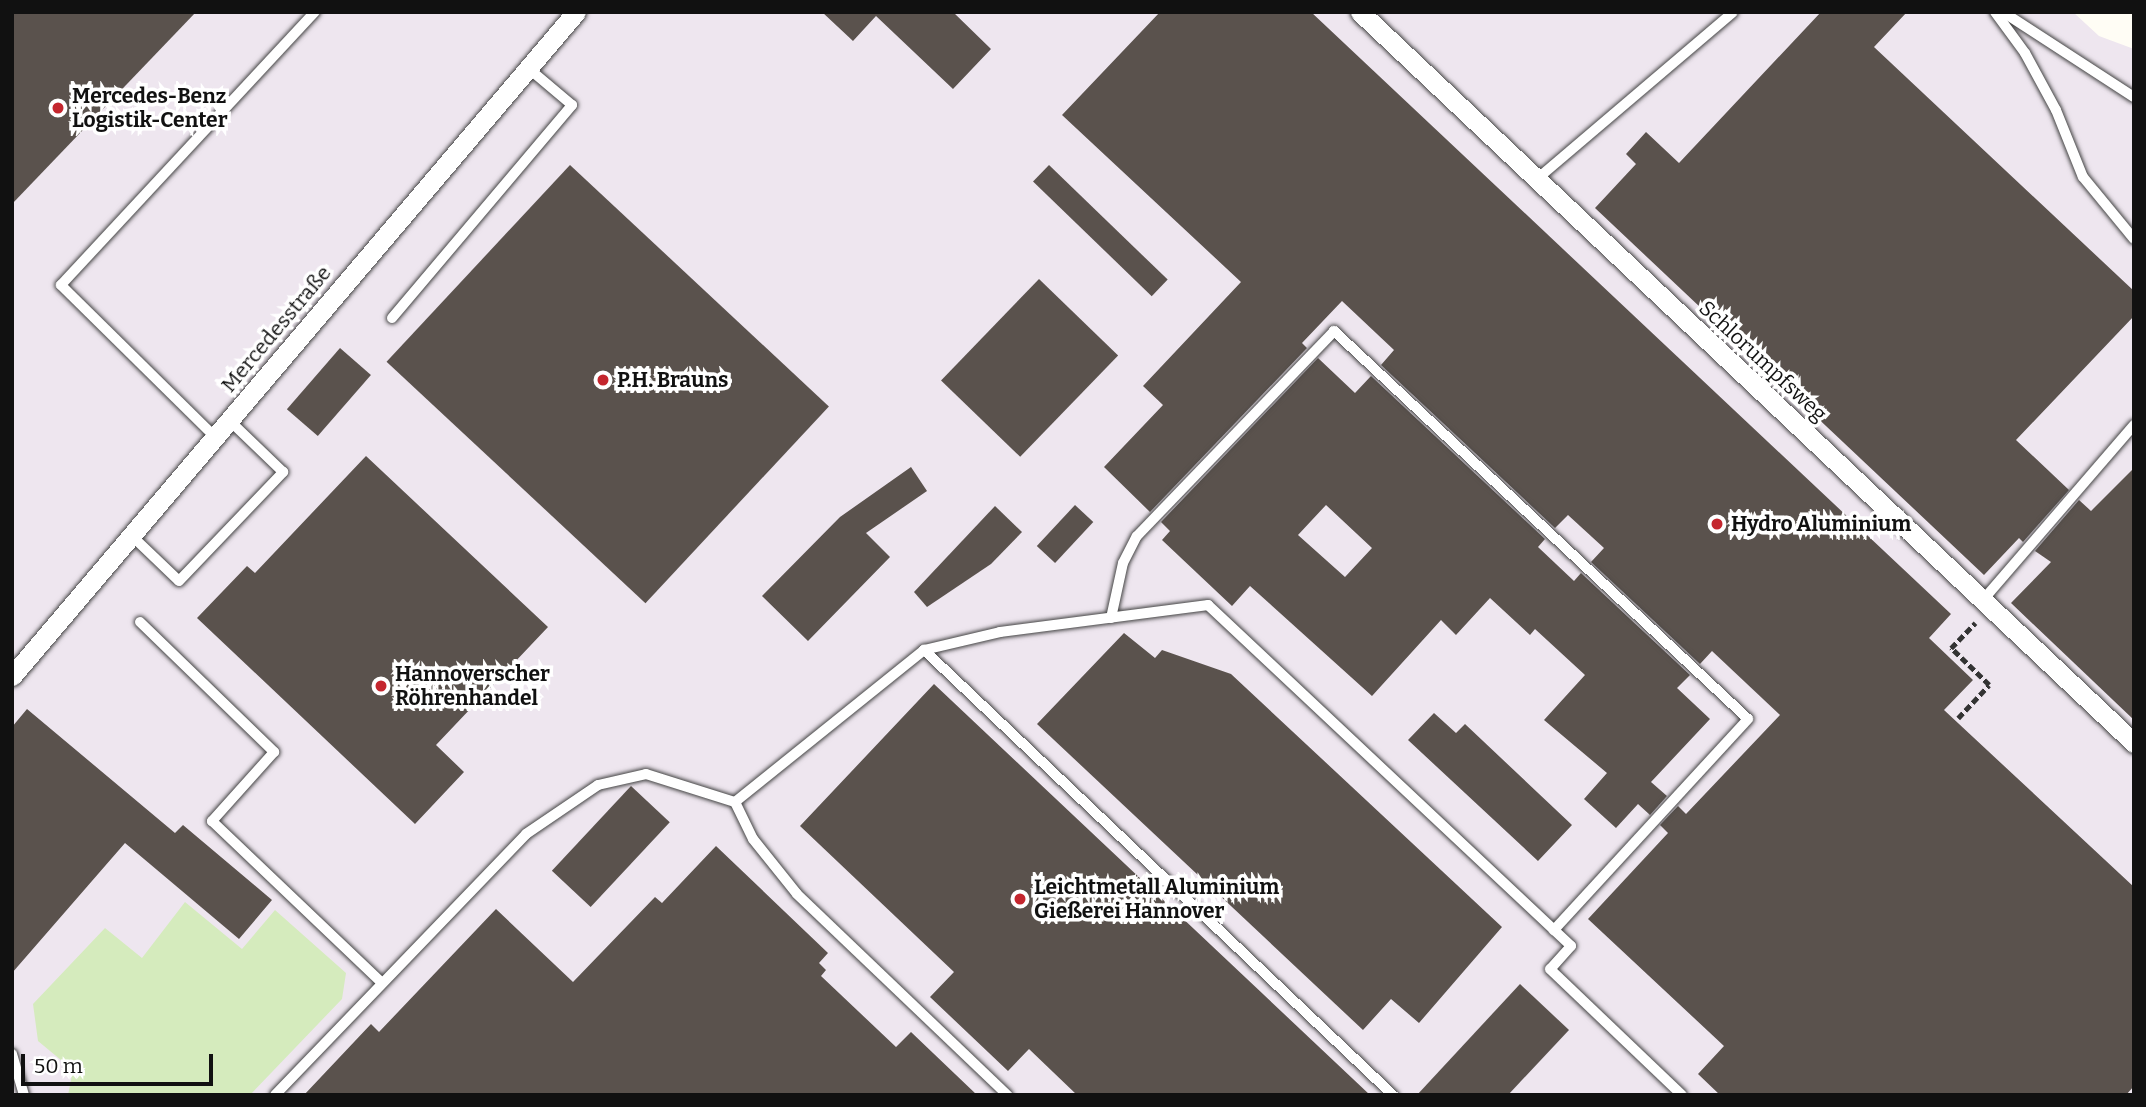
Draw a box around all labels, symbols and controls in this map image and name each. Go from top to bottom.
place label: Mercedes-Benz Logistik-Center [72,83,228,133]
marker: Mercedes-Benz Logistik-Center [50,100,66,116]
street label: Mercedesstraße [216,261,336,397]
street label: Schlorumpfsweg [1694,295,1832,427]
place label: P.H. Brauns [617,367,728,393]
marker: P.H. Brauns [595,372,611,388]
place label: Hydro Aluminium [1731,511,1911,537]
marker: Hydro Aluminium [1709,516,1725,532]
place label: Hannoverscher Röhrenhandel [395,661,550,711]
marker: Hannoverscher Röhrenhandel [373,678,389,694]
place label: Leichtmetall Aluminium Gießerei Hannover [1034,874,1279,924]
marker: Leichtmetall Aluminium Gießerei Hannover [1012,891,1028,907]
scale bar [24,1040,217,1084]
text: 50 m [34,1053,83,1079]

